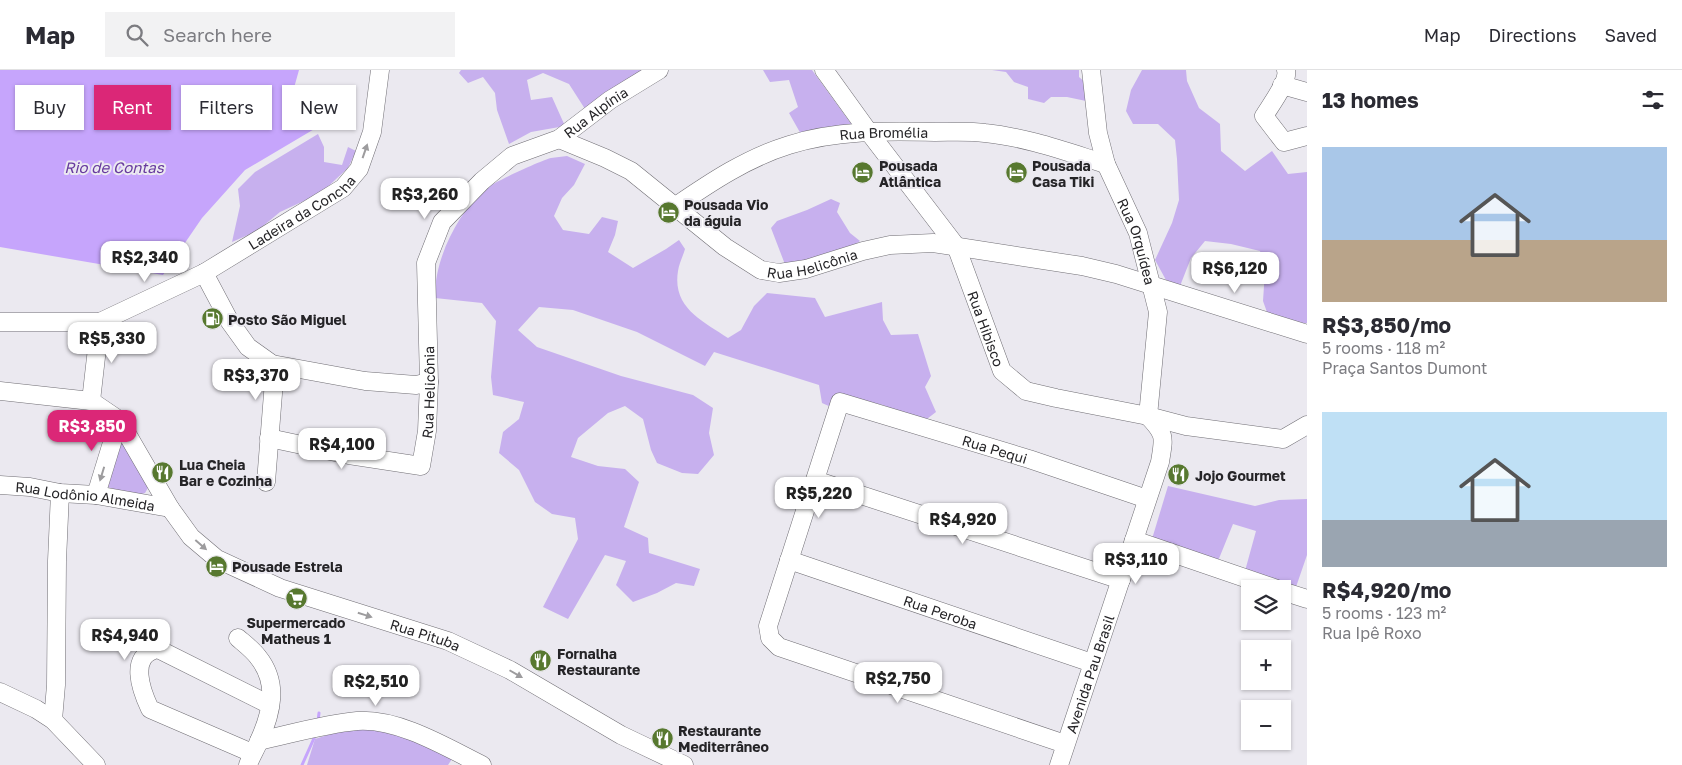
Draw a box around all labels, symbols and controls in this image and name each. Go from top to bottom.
search box [105,12,455,57]
text: Map [25,20,75,49]
icon: search [123,21,151,49]
text: Search here [163,23,272,46]
text: Map [1424,24,1460,46]
text: Directions [1488,24,1576,46]
text: Saved [1604,24,1657,46]
street label: Rua Alpínia [560,83,631,141]
chip: Buy [15,85,84,130]
chip: Rent [94,85,171,130]
chip: Filters [181,85,272,130]
chip: New [282,85,356,130]
icon: filters [1639,86,1667,114]
text: 13 homes [1322,87,1419,113]
street label: Rua Bromélia [839,123,928,143]
one-way arrow [362,144,369,159]
place label: Pousada Atlântica [879,157,941,190]
place label: Pousada Casa Tiki [1032,157,1095,190]
water label: Rio de Contas [64,158,165,176]
hotel icon: Pousada Atlântica [851,161,875,185]
hotel icon: Pousada Casa Tiki [1004,161,1028,185]
street label: Ladeira da Concha [245,172,359,253]
pin: R$3,260 [379,178,471,220]
icon: home [1450,180,1540,270]
text: R$3,260 [391,184,459,204]
street label: Rua Orquídea [1114,195,1159,286]
place label: Pousada Vio da águia [684,196,768,229]
hotel icon: Pousada Vio da águia [656,200,680,224]
pin: R$2,340 [99,240,191,283]
street label: Rua Helicônia [766,245,859,282]
text: R$2,340 [112,247,178,267]
pin: R$6,120 [1189,252,1281,294]
text: R$6,120 [1202,258,1268,278]
street label: Rua Hibisco [965,288,1008,369]
fuel station icon: Posto São Miguel [200,307,224,331]
place label: Posto São Miguel [228,311,347,328]
text: R$3,850/mo [1322,312,1451,338]
pin: R$5,330 [66,322,158,364]
text: R$5,330 [79,328,145,348]
text: 5 rooms · 118 m² [1322,338,1445,358]
street label: Rua Helicônia [417,346,438,440]
pin: R$3,370 [210,358,302,401]
text: Praça Santos Dumont [1322,358,1488,378]
text: R$3,370 [223,365,289,385]
pin: R$3,850 [46,410,138,452]
text: R$3,850 [58,416,126,436]
pin: R$4,100 [296,428,388,470]
street label: Rua Pequi [960,431,1030,467]
text: R$4,100 [309,434,375,454]
icon: home [1450,445,1540,535]
place label: Lua Cheia Bar e Cozinha [179,456,272,489]
restaurant icon: Lua Cheia Bar e Cozinha [151,460,175,484]
restaurant icon: Jojo Gourmet [1167,463,1191,487]
one-way arrow [98,466,106,481]
place label: Jojo Gourmet [1195,467,1286,484]
pin: R$5,220 [773,476,865,519]
street label: Rua Lodônio Almeida [15,478,156,514]
text: R$5,220 [786,483,852,503]
pin: R$4,920 [917,502,1009,545]
text: R$4,920 [929,509,997,529]
one-way arrow [194,540,207,551]
pin: R$3,110 [1090,542,1182,585]
text: R$3,110 [1104,549,1168,569]
hotel icon: Pousade Estrela [204,554,228,578]
place label: Pousade Estrela [232,558,343,575]
text: R$4,920/mo [1322,577,1451,603]
map controls [1241,580,1291,750]
button: layers [1241,580,1291,630]
supermarket icon: Supermercado Matheus 1 [284,587,308,611]
street label: Rua Peroba [901,591,979,632]
text: 5 rooms · 123 m² [1322,603,1446,623]
one-way arrow [358,612,373,620]
street label: Avenida Pau Brasil [1062,612,1117,735]
place label: Supermercado Matheus 1 [247,614,345,647]
street label: Rua Pituba [388,615,463,654]
pin: R$4,940 [79,618,171,661]
text: Rua Ipê Roxo [1322,623,1422,643]
text: R$4,940 [91,625,159,645]
button: + [1241,640,1291,690]
place label: Fornalha Restaurante [557,645,640,678]
restaurant icon: Fornalha Restaurante [529,649,553,673]
pin: R$2,750 [852,662,944,704]
pin: R$2,510 [330,664,422,707]
text: R$2,750 [865,668,931,688]
one-way arrow [510,669,523,678]
text: R$2,510 [343,671,409,691]
button: − [1241,700,1291,750]
place label: Restaurante Mediterrâneo [678,722,769,755]
restaurant icon: Restaurante Mediterrâneo [650,726,674,750]

